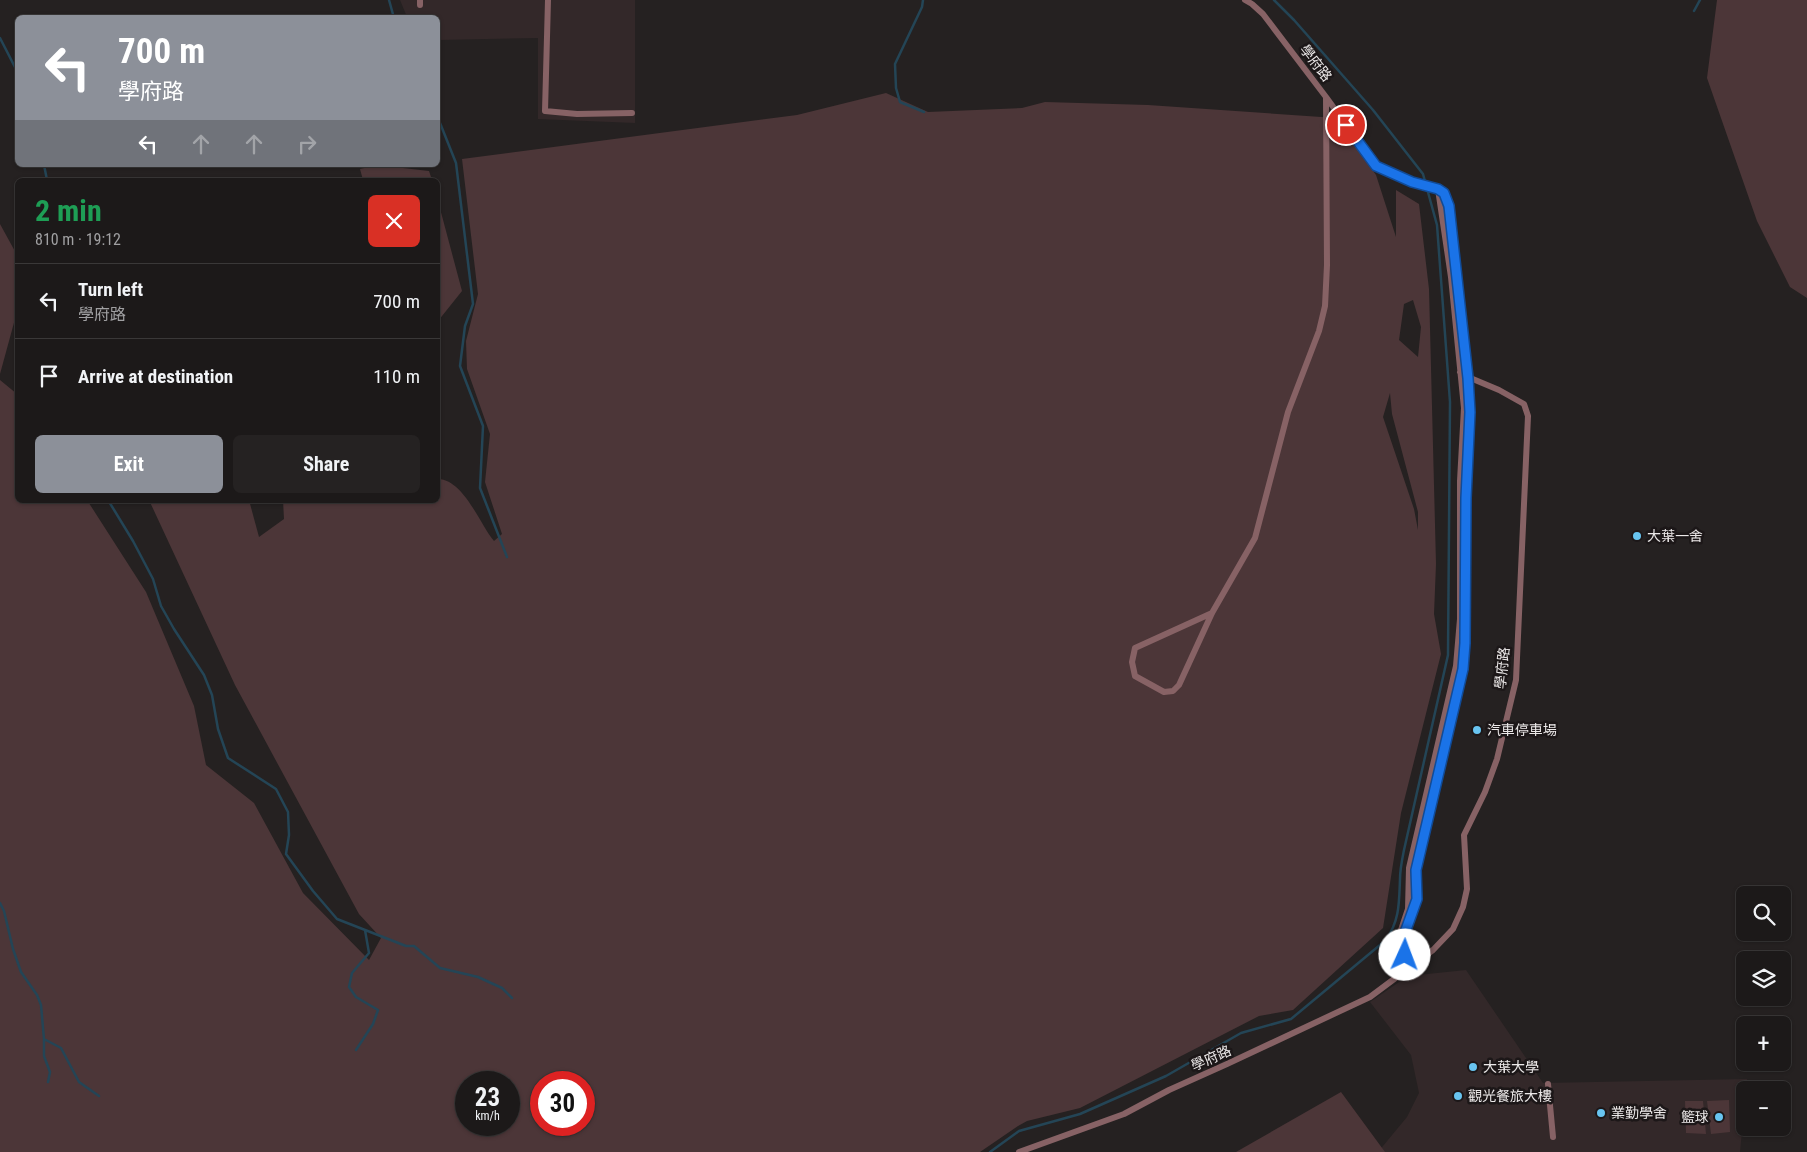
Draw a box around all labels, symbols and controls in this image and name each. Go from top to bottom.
text: 700 m [118,31,205,72]
icon: left [35,35,100,100]
street label: 學府路 [1297,42,1335,84]
text: 學府路 [118,79,184,104]
pin [1325,104,1367,146]
icon: arrive [1332,111,1360,139]
icon: left [134,130,162,158]
icon: ahead [187,130,215,158]
icon: ahead [240,130,268,158]
icon: right [293,130,321,158]
text: 2 min [35,193,102,228]
button: close [368,195,420,247]
text: 810 m · 19:12 [35,230,121,249]
text: Turn left [78,278,143,301]
icon: left [35,287,63,315]
text: 700 m [373,290,420,313]
text: 學府路 [78,305,126,324]
icon: arrive [35,362,63,390]
text: Arrive at destination [78,365,233,388]
text: 110 m [373,365,420,388]
button: Exit [35,435,223,493]
button: Share [233,435,420,493]
place label: 大葉一舍 [1647,528,1703,544]
marker: 大葉一舍 [1631,530,1643,542]
street label: 學府路 [1492,646,1512,690]
place label: 汽車停車場 [1487,722,1557,738]
marker: 汽車停車場 [1471,724,1483,736]
map controls [1736,886,1791,1136]
button: search [1736,886,1791,941]
position arrow [1378,928,1430,980]
button: layers [1736,951,1791,1006]
button: + [1736,1016,1791,1071]
street label: 學府路 [1189,1042,1233,1074]
place label: 大葉大學 [1483,1059,1539,1075]
marker: 大葉大學 [1467,1061,1479,1073]
speed limit sign: 30 [530,1071,595,1136]
button: − [1736,1081,1791,1136]
text: 23 [475,1083,500,1112]
place label: 觀光餐旅大樓 [1468,1088,1552,1104]
marker: 觀光餐旅大樓 [1452,1090,1464,1102]
place label: 業勤學舍 [1611,1105,1667,1121]
marker: 業勤學舍 [1595,1107,1607,1119]
text: km/h [475,1109,500,1123]
place label: 籃球 [1681,1109,1709,1125]
marker: 籃球 [1713,1111,1725,1123]

